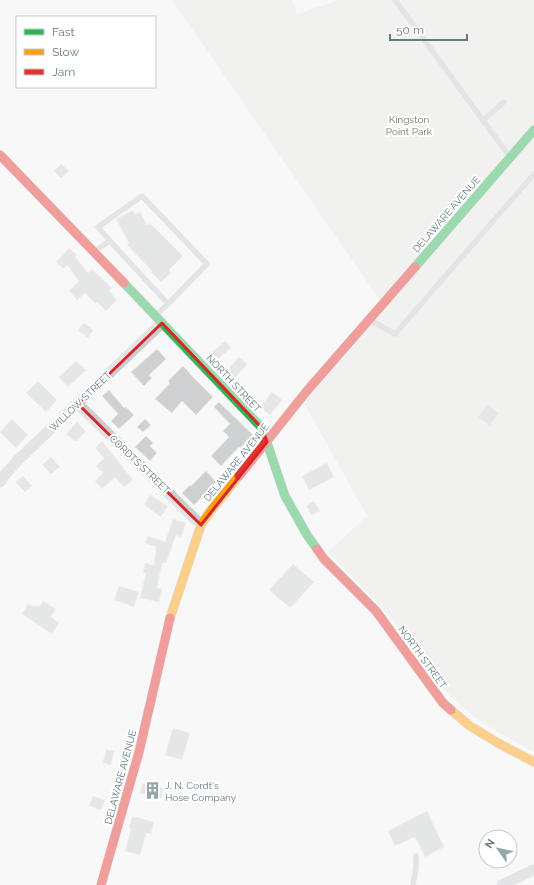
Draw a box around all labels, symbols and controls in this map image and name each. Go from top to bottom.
legend [16,16,156,88]
scale bar [390,16,467,42]
text: 50 m [396,23,424,37]
text: Fast [52,25,75,39]
text: Slow [52,45,79,59]
text: Jam [52,65,75,79]
park label: Kingston Point Park [386,114,433,137]
street label: DELAWARE AVENUE [410,174,482,255]
street label: NORTH STREET [204,352,263,414]
street label: WILLOW STREET [47,369,113,434]
street label: DELAWARE AVENUE [202,421,271,504]
street label: CORDTS STREET [107,433,172,496]
street label: NORTH STREET [396,624,449,691]
street label: DELAWARE AVENUE [103,729,138,825]
place label: J. N. Cordt's Hose Company [165,780,237,803]
building icon: J. N. Cordt's Hose Company [142,781,162,801]
north arrow [478,829,518,869]
text: N [482,837,498,851]

